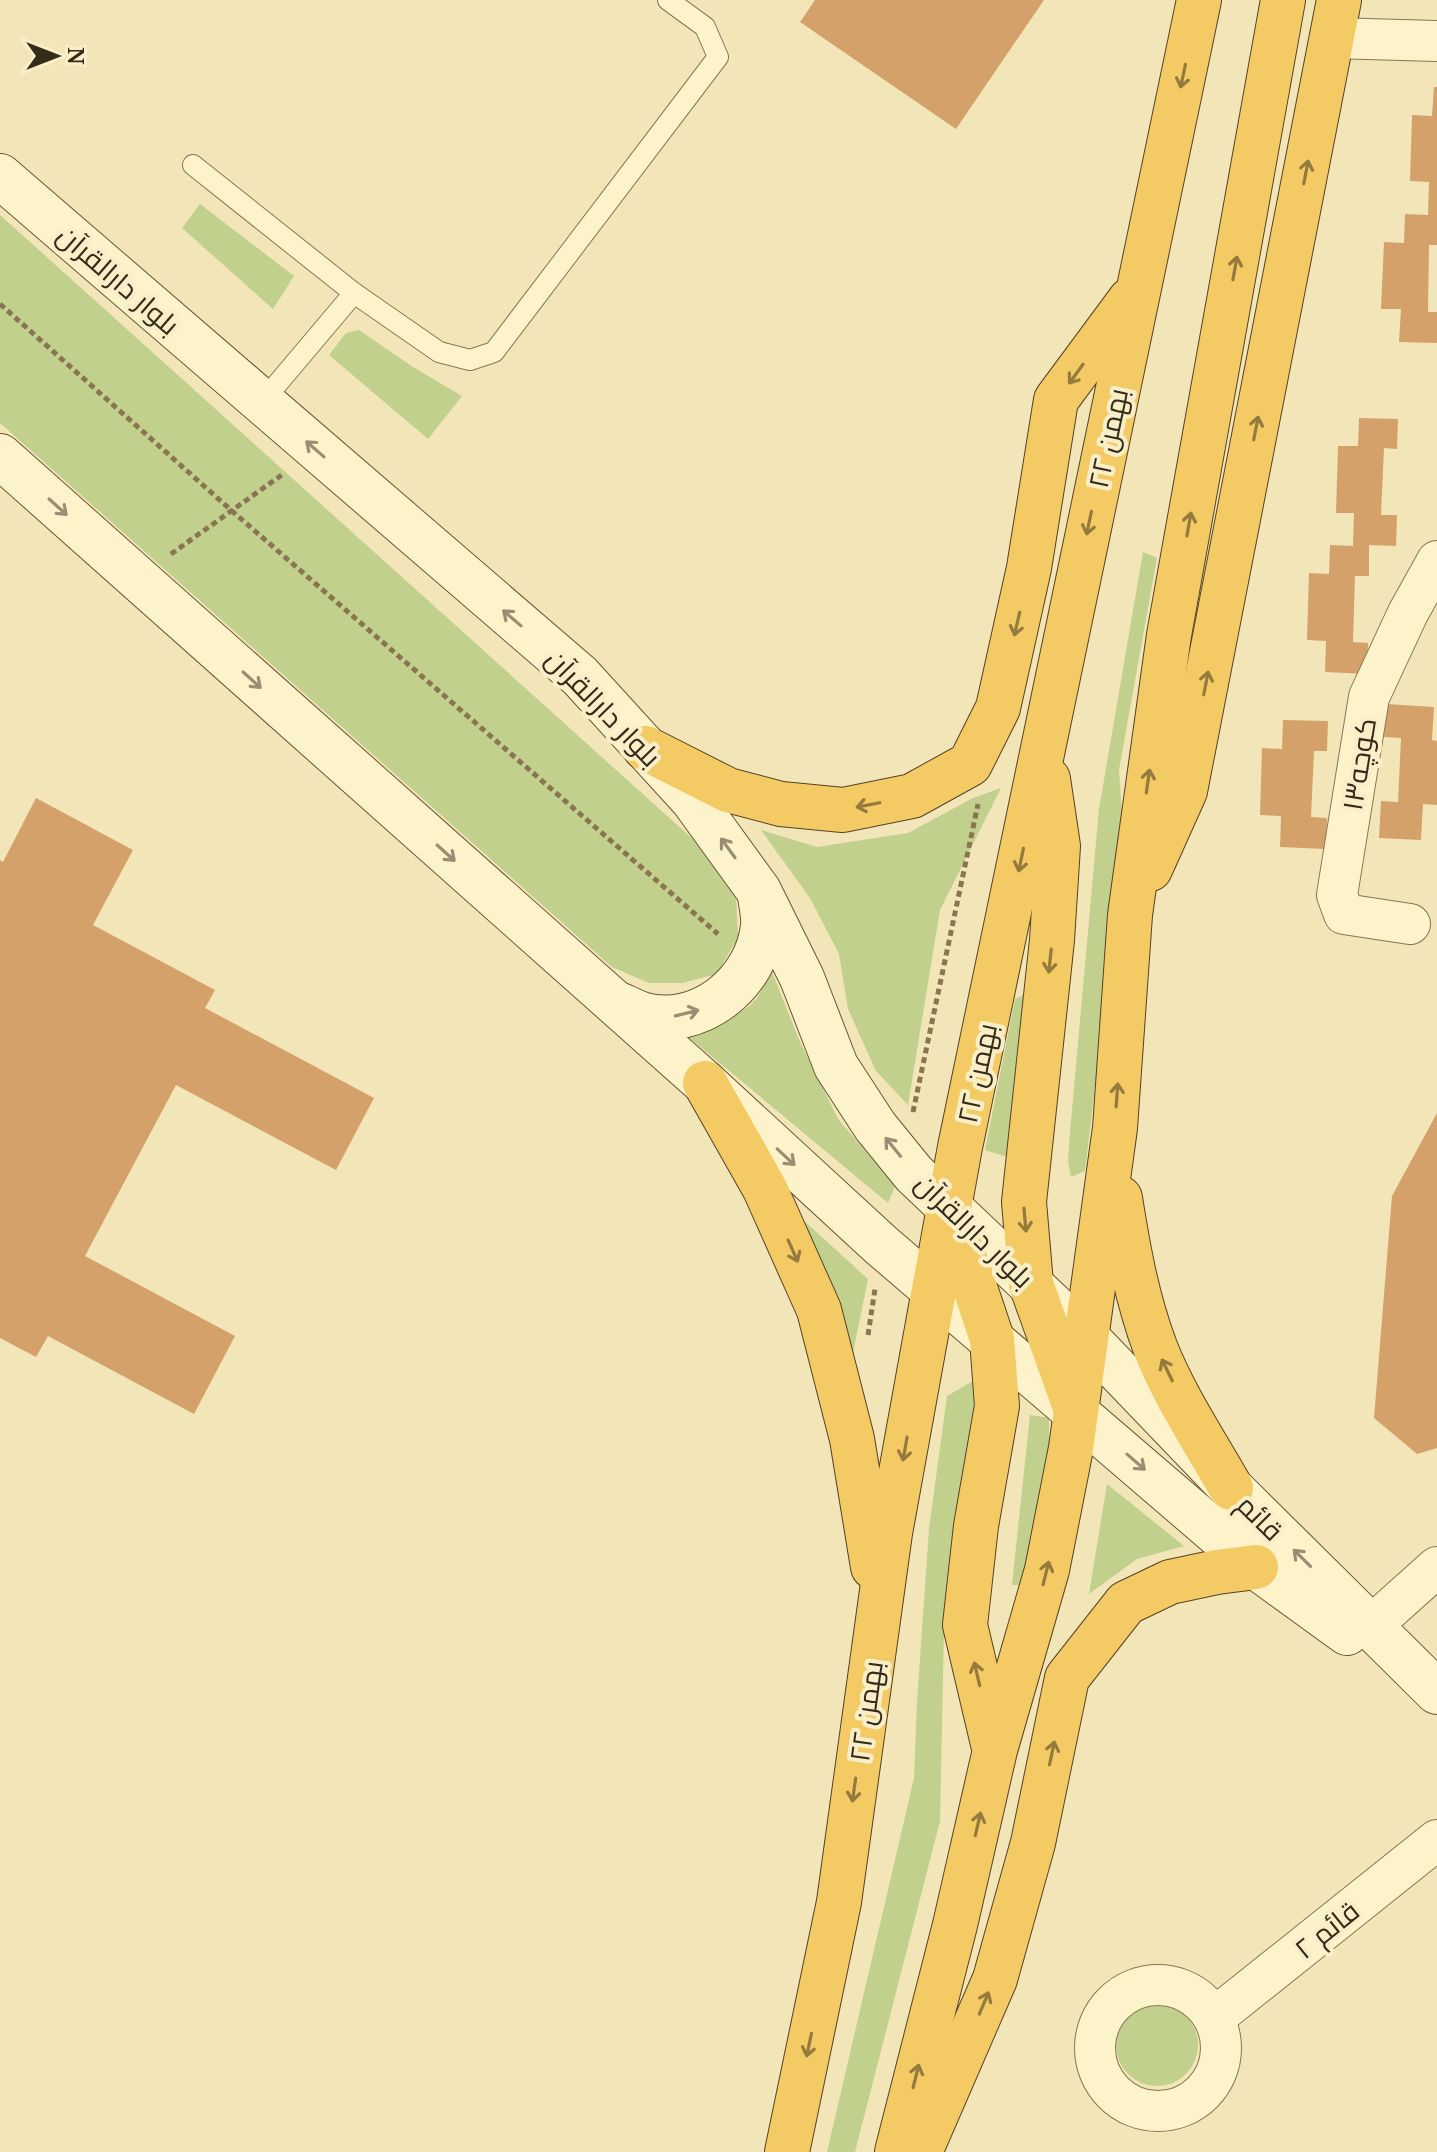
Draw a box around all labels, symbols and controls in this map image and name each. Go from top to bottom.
north arrow [16,16,96,96]
text: N [62,47,92,65]
one-way arrow [1175,63,1190,89]
one-way arrow [1299,160,1314,186]
street label: بلوار دارالقرآن [50,215,188,343]
one-way arrow [1229,256,1244,281]
one-way arrow [1067,362,1084,384]
street label: ۲۲ بهمن [1078,385,1136,491]
one-way arrow [1249,415,1264,441]
one-way arrow [306,440,326,458]
one-way arrow [48,498,68,516]
one-way arrow [1081,509,1096,535]
one-way arrow [1183,512,1198,537]
one-way arrow [503,609,523,627]
one-way arrow [1009,611,1024,636]
street label: بلوار دارالقرآن [538,640,670,774]
one-way arrow [1200,670,1215,696]
one-way arrow [242,671,262,689]
street label: کوچه۱۳ [1332,715,1385,813]
one-way arrow [1141,769,1156,794]
one-way arrow [856,798,881,813]
one-way arrow [720,837,736,859]
one-way arrow [436,844,456,862]
one-way arrow [1013,846,1028,872]
one-way arrow [1043,948,1058,974]
one-way arrow [673,1004,699,1019]
street label: ۲۲ بهمن [947,1020,1005,1126]
one-way arrow [1110,1082,1125,1109]
one-way arrow [884,1137,902,1158]
one-way arrow [776,1148,796,1166]
street label: بلوار دارالقرآن [908,1164,1042,1296]
one-way arrow [1018,1206,1033,1233]
one-way arrow [786,1239,801,1263]
one-way arrow [1158,1359,1174,1383]
one-way arrow [896,1436,911,1462]
one-way arrow [1125,1453,1145,1471]
street label: قائم [1228,1485,1293,1550]
one-way arrow [1293,1549,1312,1568]
one-way arrow [1040,1561,1055,1586]
street label: ۲۲ بهمن [839,1658,891,1764]
one-way arrow [969,1662,984,1687]
one-way arrow [1045,1740,1060,1766]
one-way arrow [846,1776,861,1802]
one-way arrow [971,1811,986,1837]
street label: قائم ۲ [1286,1891,1368,1968]
one-way arrow [978,1992,993,2016]
one-way arrow [801,2032,816,2058]
one-way arrow [910,2064,925,2090]

